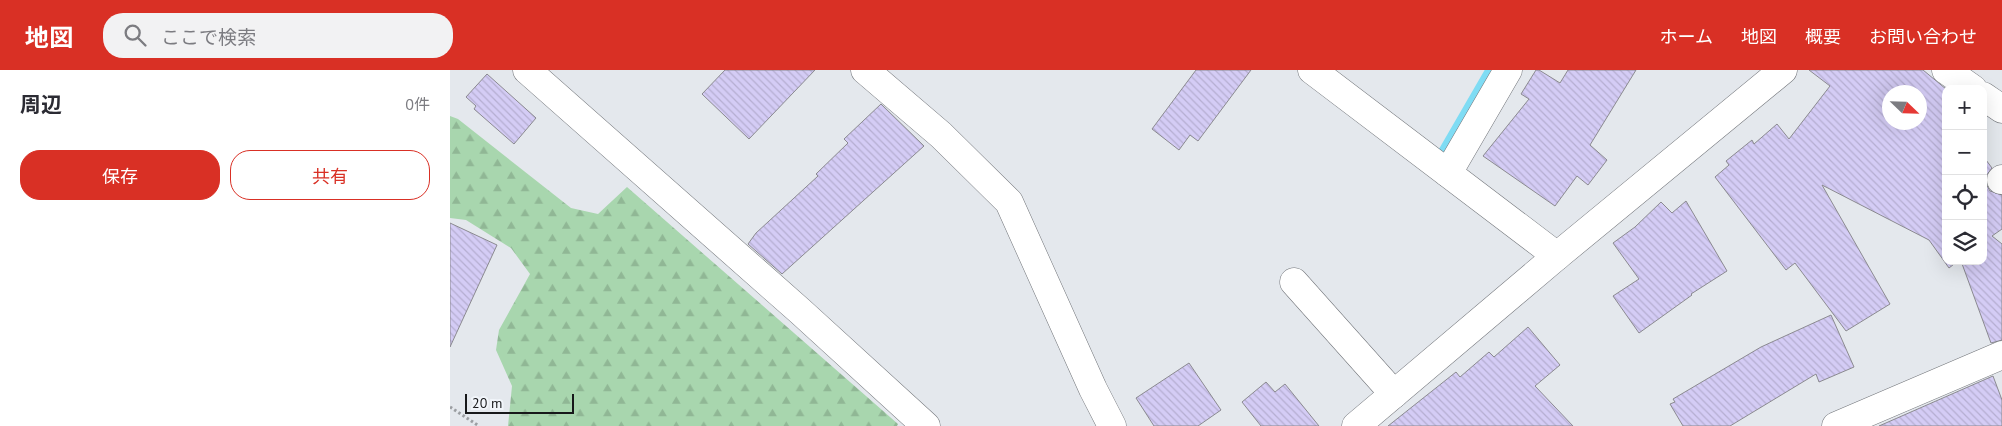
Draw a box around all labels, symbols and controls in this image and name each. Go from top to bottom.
search box [103,13,453,58]
icon: search [121,21,149,49]
text: 地図 [25,22,73,53]
text: ここで検索 [161,25,256,49]
text: ホーム [1660,25,1713,48]
text: 地図 [1741,25,1777,48]
text: 概要 [1805,25,1841,48]
text: お問い合わせ [1869,25,1977,48]
north arrow [1882,85,1927,130]
map controls [1942,85,1987,265]
button: + [1942,85,1987,130]
text: 周辺 [20,91,62,118]
text: 0件 [405,94,430,114]
button: − [1942,130,1987,175]
button: 保存 [20,150,220,200]
button: 共有 [230,150,430,200]
button: locate [1942,175,1987,220]
button: layers [1942,220,1987,265]
scale bar [465,391,574,414]
text: 20 m [472,394,502,412]

